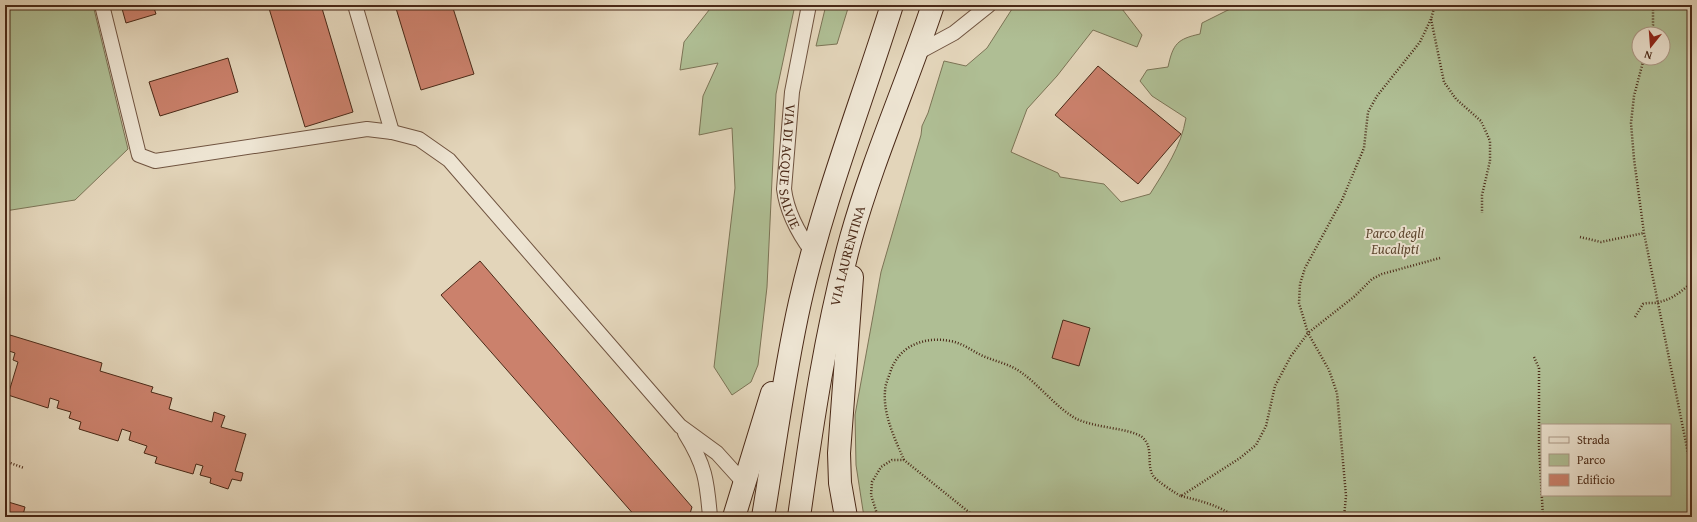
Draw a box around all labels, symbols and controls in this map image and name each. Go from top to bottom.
north arrow [1631,26,1671,66]
text: N [1642,47,1654,64]
street label: VIA DI ACQUE SALVIE [774,103,806,232]
street label: VIA LAURENTINA [825,202,870,308]
park label: Parco degli Eucalipti [1365,223,1425,259]
legend [1541,424,1671,496]
text: Strada [1577,431,1610,448]
text: Parco [1577,451,1605,468]
text: Edificio [1577,471,1615,488]

